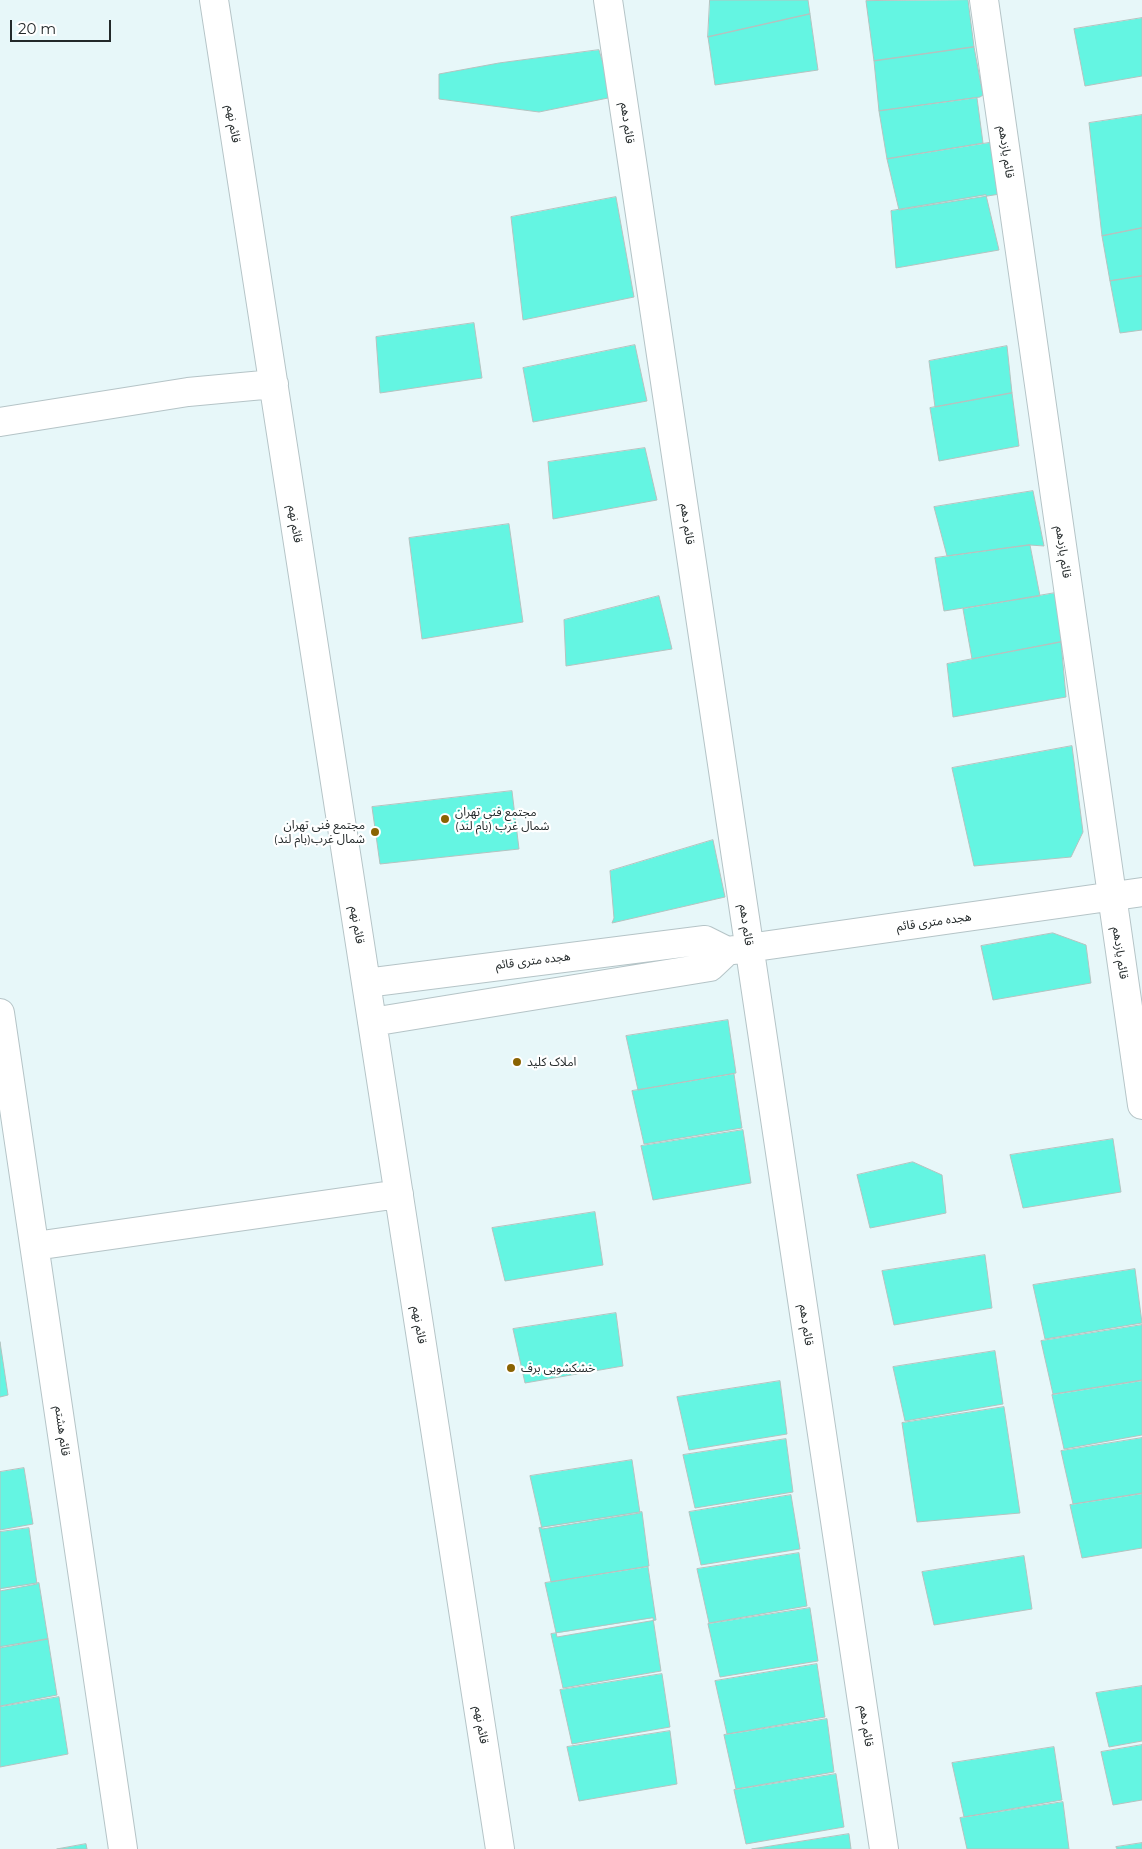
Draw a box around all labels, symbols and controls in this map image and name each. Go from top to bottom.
scale bar [12,10,114,42]
text: 20 m [18,19,56,38]
street label: قائم دهم [617,102,637,144]
street label: قائم نهم [223,104,243,144]
street label: قائم یازدهم [995,125,1017,179]
street label: قائم دهم [677,503,697,545]
street label: قائم نهم [285,504,305,544]
street label: قائم یازدهم [1052,525,1074,579]
place label: مجتمع فنی تهران شمال غرب (بام لند) [455,805,549,833]
marker: مجتمع فنی تهران شمال غرب (بام لند) [439,813,451,825]
place label: مجتمع فنی تهران شمال غرب(بام لند) [274,818,365,846]
marker: مجتمع فنی تهران شمال غرب(بام لند) [369,826,381,838]
street label: قائم دهم [736,904,756,946]
street label: قائم نهم [347,905,367,945]
street label: هجده متری قائم [896,910,972,934]
street label: قائم یازدهم [1109,926,1131,980]
street label: هجده متری قائم [495,949,571,973]
place label: املاک کلید [527,1055,576,1069]
marker: املاک کلید [511,1056,523,1068]
street label: قائم دهم [796,1304,816,1346]
street label: قائم نهم [409,1305,429,1345]
place label: خشکشویی برف [521,1361,595,1375]
marker: خشکشویی برف [505,1362,517,1374]
street label: قائم هشتم [51,1405,73,1457]
street label: قائم نهم [471,1705,491,1745]
street label: قائم دهم [856,1705,876,1747]

